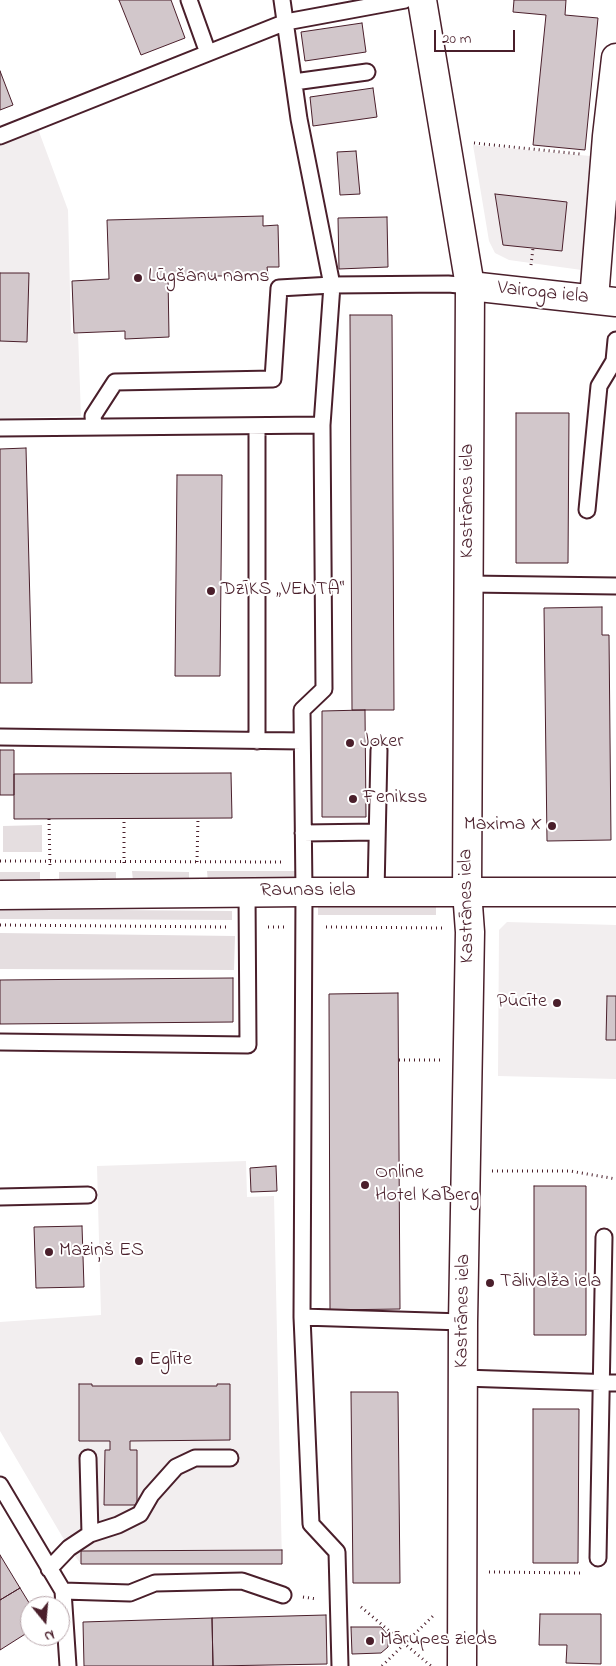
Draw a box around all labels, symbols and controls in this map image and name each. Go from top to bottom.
scale bar [436,20,517,52]
text: 20 m [442,28,471,50]
place label: Lūgšanu nams [148,266,269,290]
marker: Lūgšanu nams [132,272,144,284]
street label: Vairoga iela [496,277,590,311]
street label: Kastrānes iela [457,444,481,558]
place label: DzĪKS „VENTA“ [221,579,344,603]
marker: DzĪKS „VENTA“ [205,585,217,597]
place label: Joker [360,731,403,755]
marker: Joker [344,737,356,749]
place label: Fenikss [363,787,427,811]
marker: Fenikss [347,793,359,805]
place label: Maxima X [464,814,542,838]
marker: Maxima X [546,820,558,832]
street label: Kastrānes iela [455,849,481,963]
street label: Raunas iela [260,880,356,904]
place label: Pūcīte [497,991,547,1015]
marker: Pūcīte [551,997,563,1009]
place label: Online Hotel KaBerg [375,1162,479,1209]
marker: Online Hotel KaBerg [359,1179,371,1191]
place label: Maziņš ES [59,1240,144,1264]
marker: Maziņš ES [43,1246,55,1258]
street label: Kastrānes iela [451,1254,477,1368]
place label: Tālivalža iela [500,1271,601,1295]
marker: Tālivalža iela [484,1277,496,1289]
place label: Eglīte [149,1349,192,1373]
marker: Eglīte [133,1355,145,1367]
north arrow [20,1596,70,1646]
text: N [42,1623,57,1646]
place label: Mārupes zieds [380,1629,497,1653]
marker: Mārupes zieds [364,1635,376,1647]

